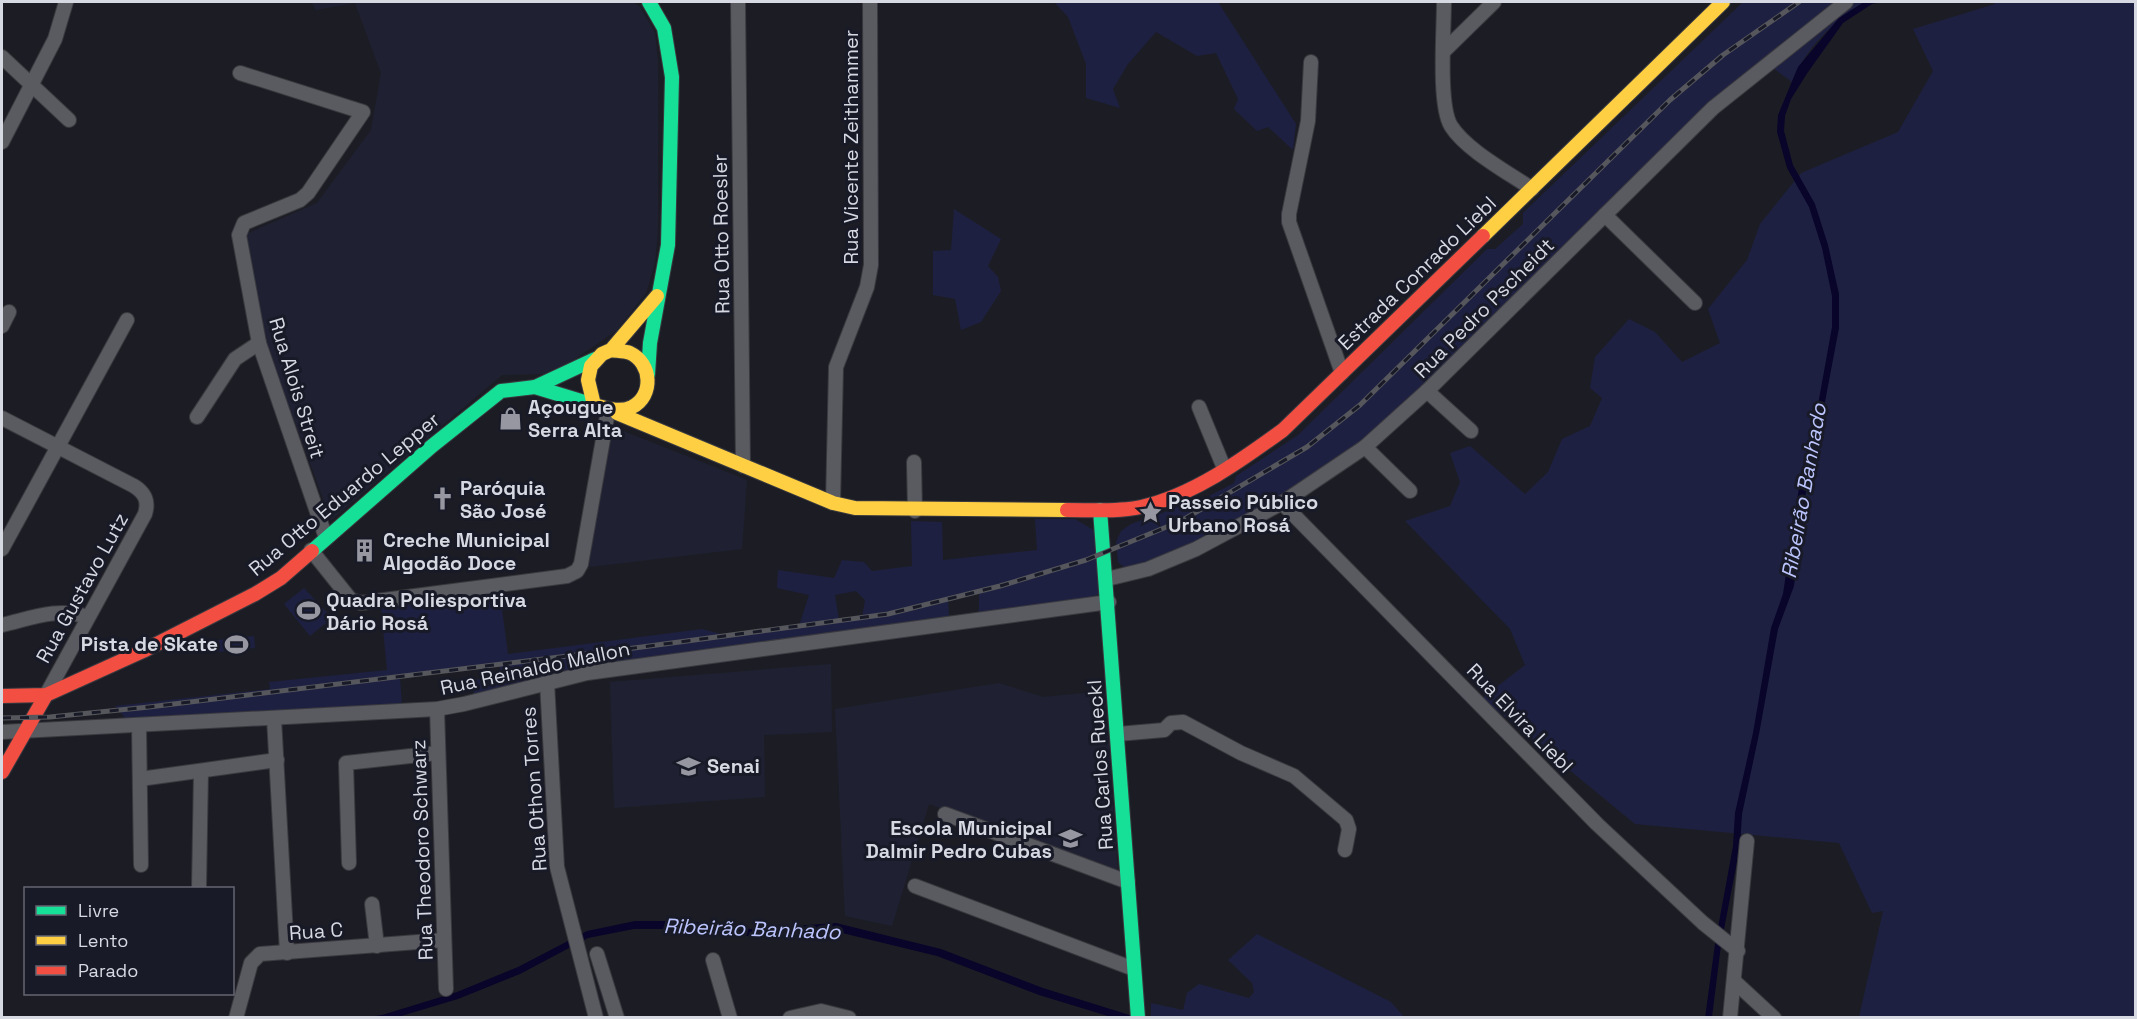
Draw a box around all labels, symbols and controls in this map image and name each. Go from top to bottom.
street label: Rua Vicente Zeithammer [838,30,864,264]
street label: Rua Otto Roesler [707,154,735,314]
street label: Estrada Conrado Liebl [1332,191,1502,355]
street label: Rua Pedro Pscheidt [1408,232,1560,384]
street label: Rua Alois Streit [263,314,331,462]
place label: Açougue Serra Alta [528,394,623,443]
water label: Ribeirão Banhado [1775,400,1832,581]
street label: Rua Otto Eduardo Lepper [243,406,445,582]
shop icon: Açougue Serra Alta [497,406,523,432]
place label: Paróquia São José [460,475,547,524]
church icon: Paróquia São José [429,486,455,512]
place label: Passeio Público Urbano Rosá [1168,489,1318,538]
place icon: Passeio Público Urbano Rosá [1137,500,1163,526]
street label: Rua Gustavo Lutz [30,508,134,668]
place label: Creche Municipal Algodão Doce [383,527,550,576]
building icon: Creche Municipal Algodão Doce [352,538,378,564]
place label: Quadra Poliesportiva Dário Rosá [326,587,527,636]
sports icon: Quadra Poliesportiva Dário Rosá [295,598,321,624]
place label: Pista de Skate [81,631,218,657]
sports icon: Pista de Skate [223,631,249,657]
street label: Rua Reinaldo Mallon [438,635,632,701]
street label: Rua Elvira Liebl [1461,658,1579,778]
street label: Rua Carlos Rueckl [1081,679,1119,851]
street label: Rua Othon Torres [515,706,553,872]
street label: Rua Theodoro Schwarz [405,739,439,961]
school or university icon: Senai [676,753,702,779]
place label: Senai [707,753,760,779]
place label: Escola Municipal Dalmir Pedro Cubas [865,815,1052,864]
school or university icon: Escola Municipal Dalmir Pedro Cubas [1057,826,1083,852]
legend [24,887,234,995]
text: Livre [78,899,119,922]
water label: Ribeirão Banhado [663,912,842,945]
street label: Rua C [288,916,344,946]
text: Lento [78,929,128,952]
text: Parado [78,959,138,982]

